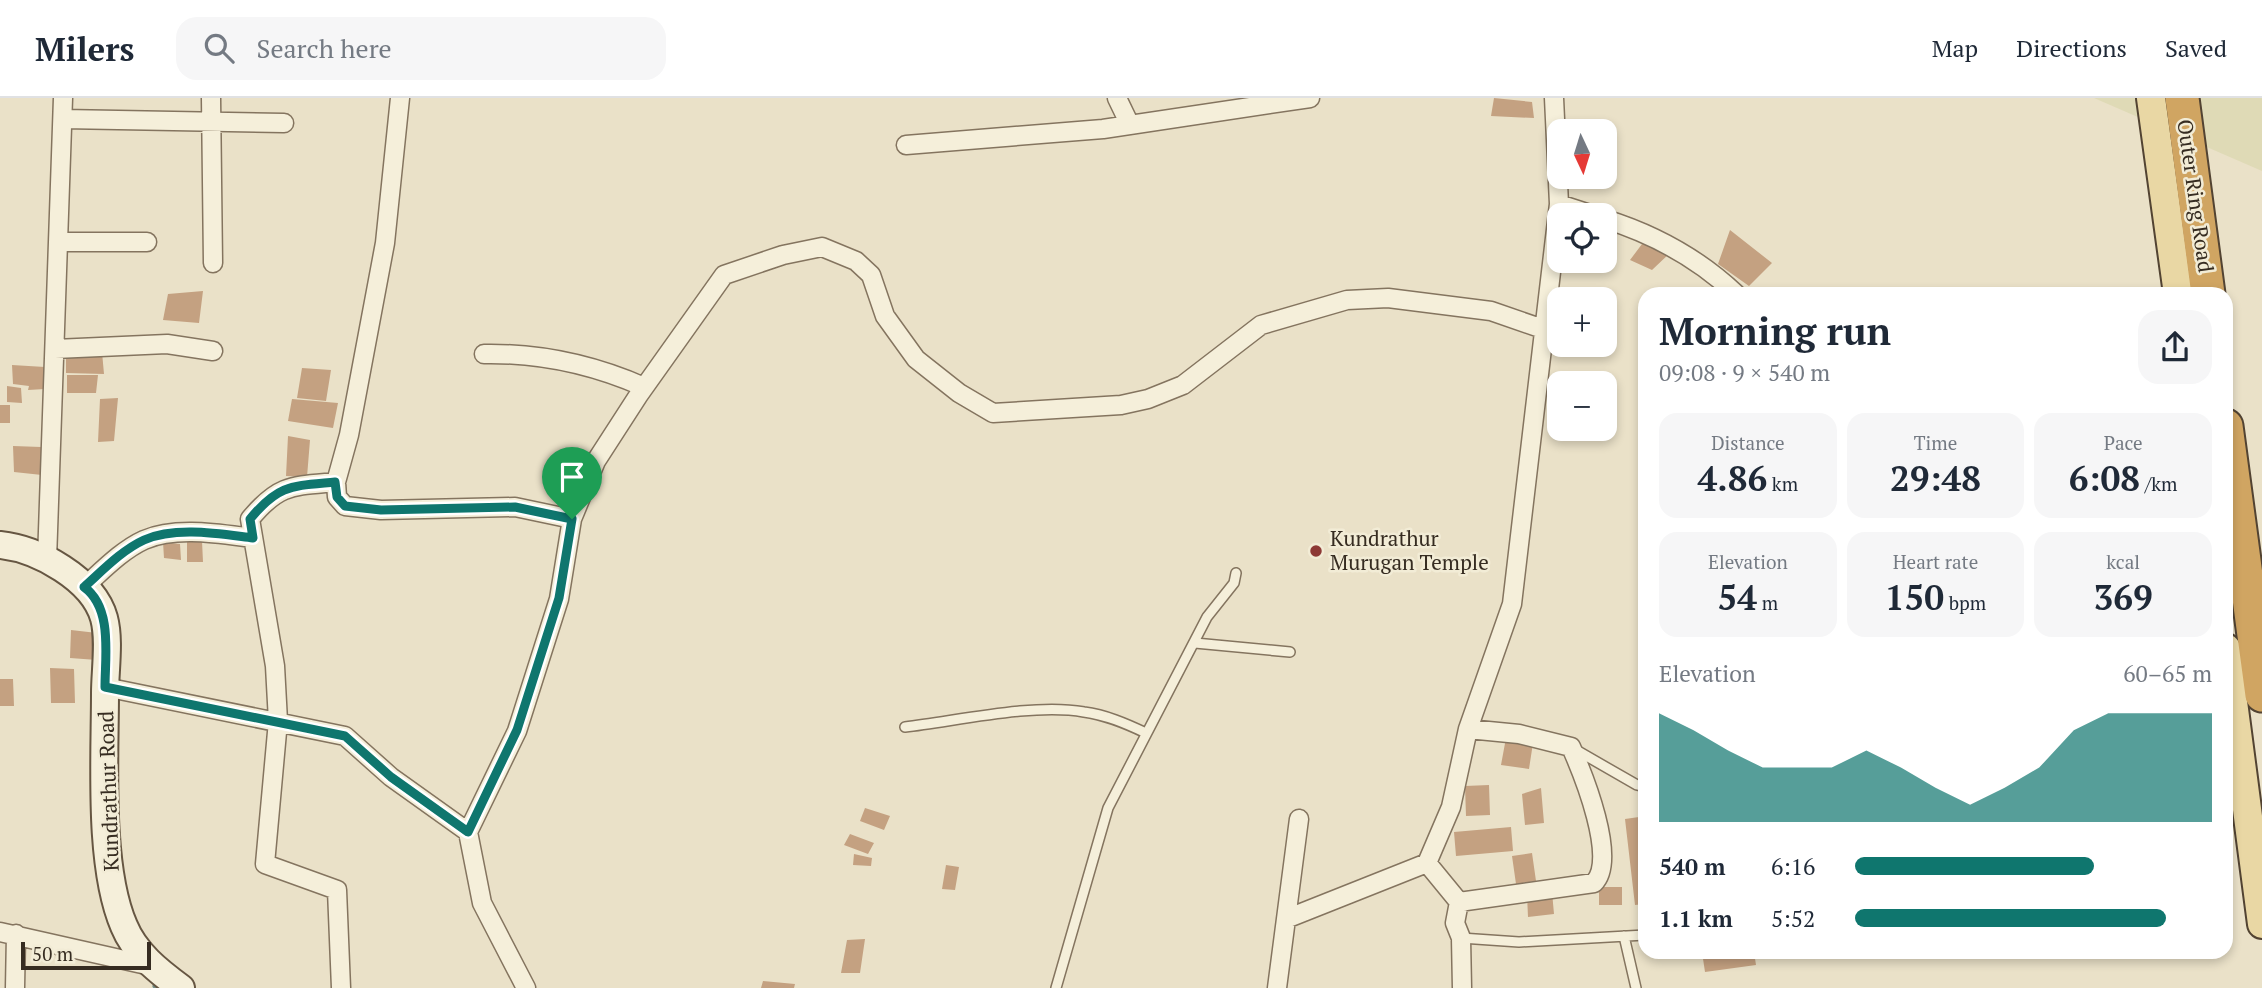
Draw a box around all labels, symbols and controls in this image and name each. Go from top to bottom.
search box [176,17,666,80]
text: Milers [35,27,134,70]
icon: search [200,29,238,67]
text: Search here [256,31,392,65]
text: Map [1932,32,1978,64]
text: Directions [2016,32,2127,64]
text: Saved [2165,32,2227,64]
street label: Outer Ring Road [2171,118,2221,275]
north arrow [1547,119,1617,189]
map controls [1547,119,1617,441]
button: locate [1547,203,1617,273]
button: + [1547,287,1617,357]
text: Morning run [1659,306,1891,356]
button: share [2138,310,2212,384]
text: 09:08 · 9 × 540 m [1659,357,1830,388]
button: − [1547,371,1617,441]
text: Distance [1711,430,1785,455]
text: Time [1914,430,1957,455]
text: Pace [2104,430,2143,455]
pin [542,447,602,519]
text: 4.86 [1698,455,1767,501]
text: 29:48 [1890,455,1981,501]
text: 6:08 [2069,455,2140,501]
icon: arrive [553,458,591,496]
text: km [1767,471,1798,496]
text: /km [2140,471,2178,496]
place label: Kundrathur Murugan Temple [1330,524,1489,576]
marker: Kundrathur Murugan Temple [1308,543,1324,559]
text: Elevation [1708,549,1788,574]
text: Heart rate [1893,549,1978,574]
text: kcal [2106,549,2140,574]
text: 54 [1718,574,1757,620]
text: 150 [1885,574,1944,620]
text: 369 [2094,574,2153,620]
text: m [1757,590,1778,615]
text: bpm [1944,590,1986,615]
text: Elevation [1659,658,1756,689]
text: 60–65 m [2123,658,2212,689]
street label: Kundrathur Road [91,710,125,872]
text: 540 m [1659,851,1725,882]
text: 6:16 [1771,851,1815,882]
text: 1.1 km [1659,903,1733,934]
text: 5:52 [1771,903,1815,934]
scale bar [21,939,150,971]
text: 50 m [32,941,73,966]

